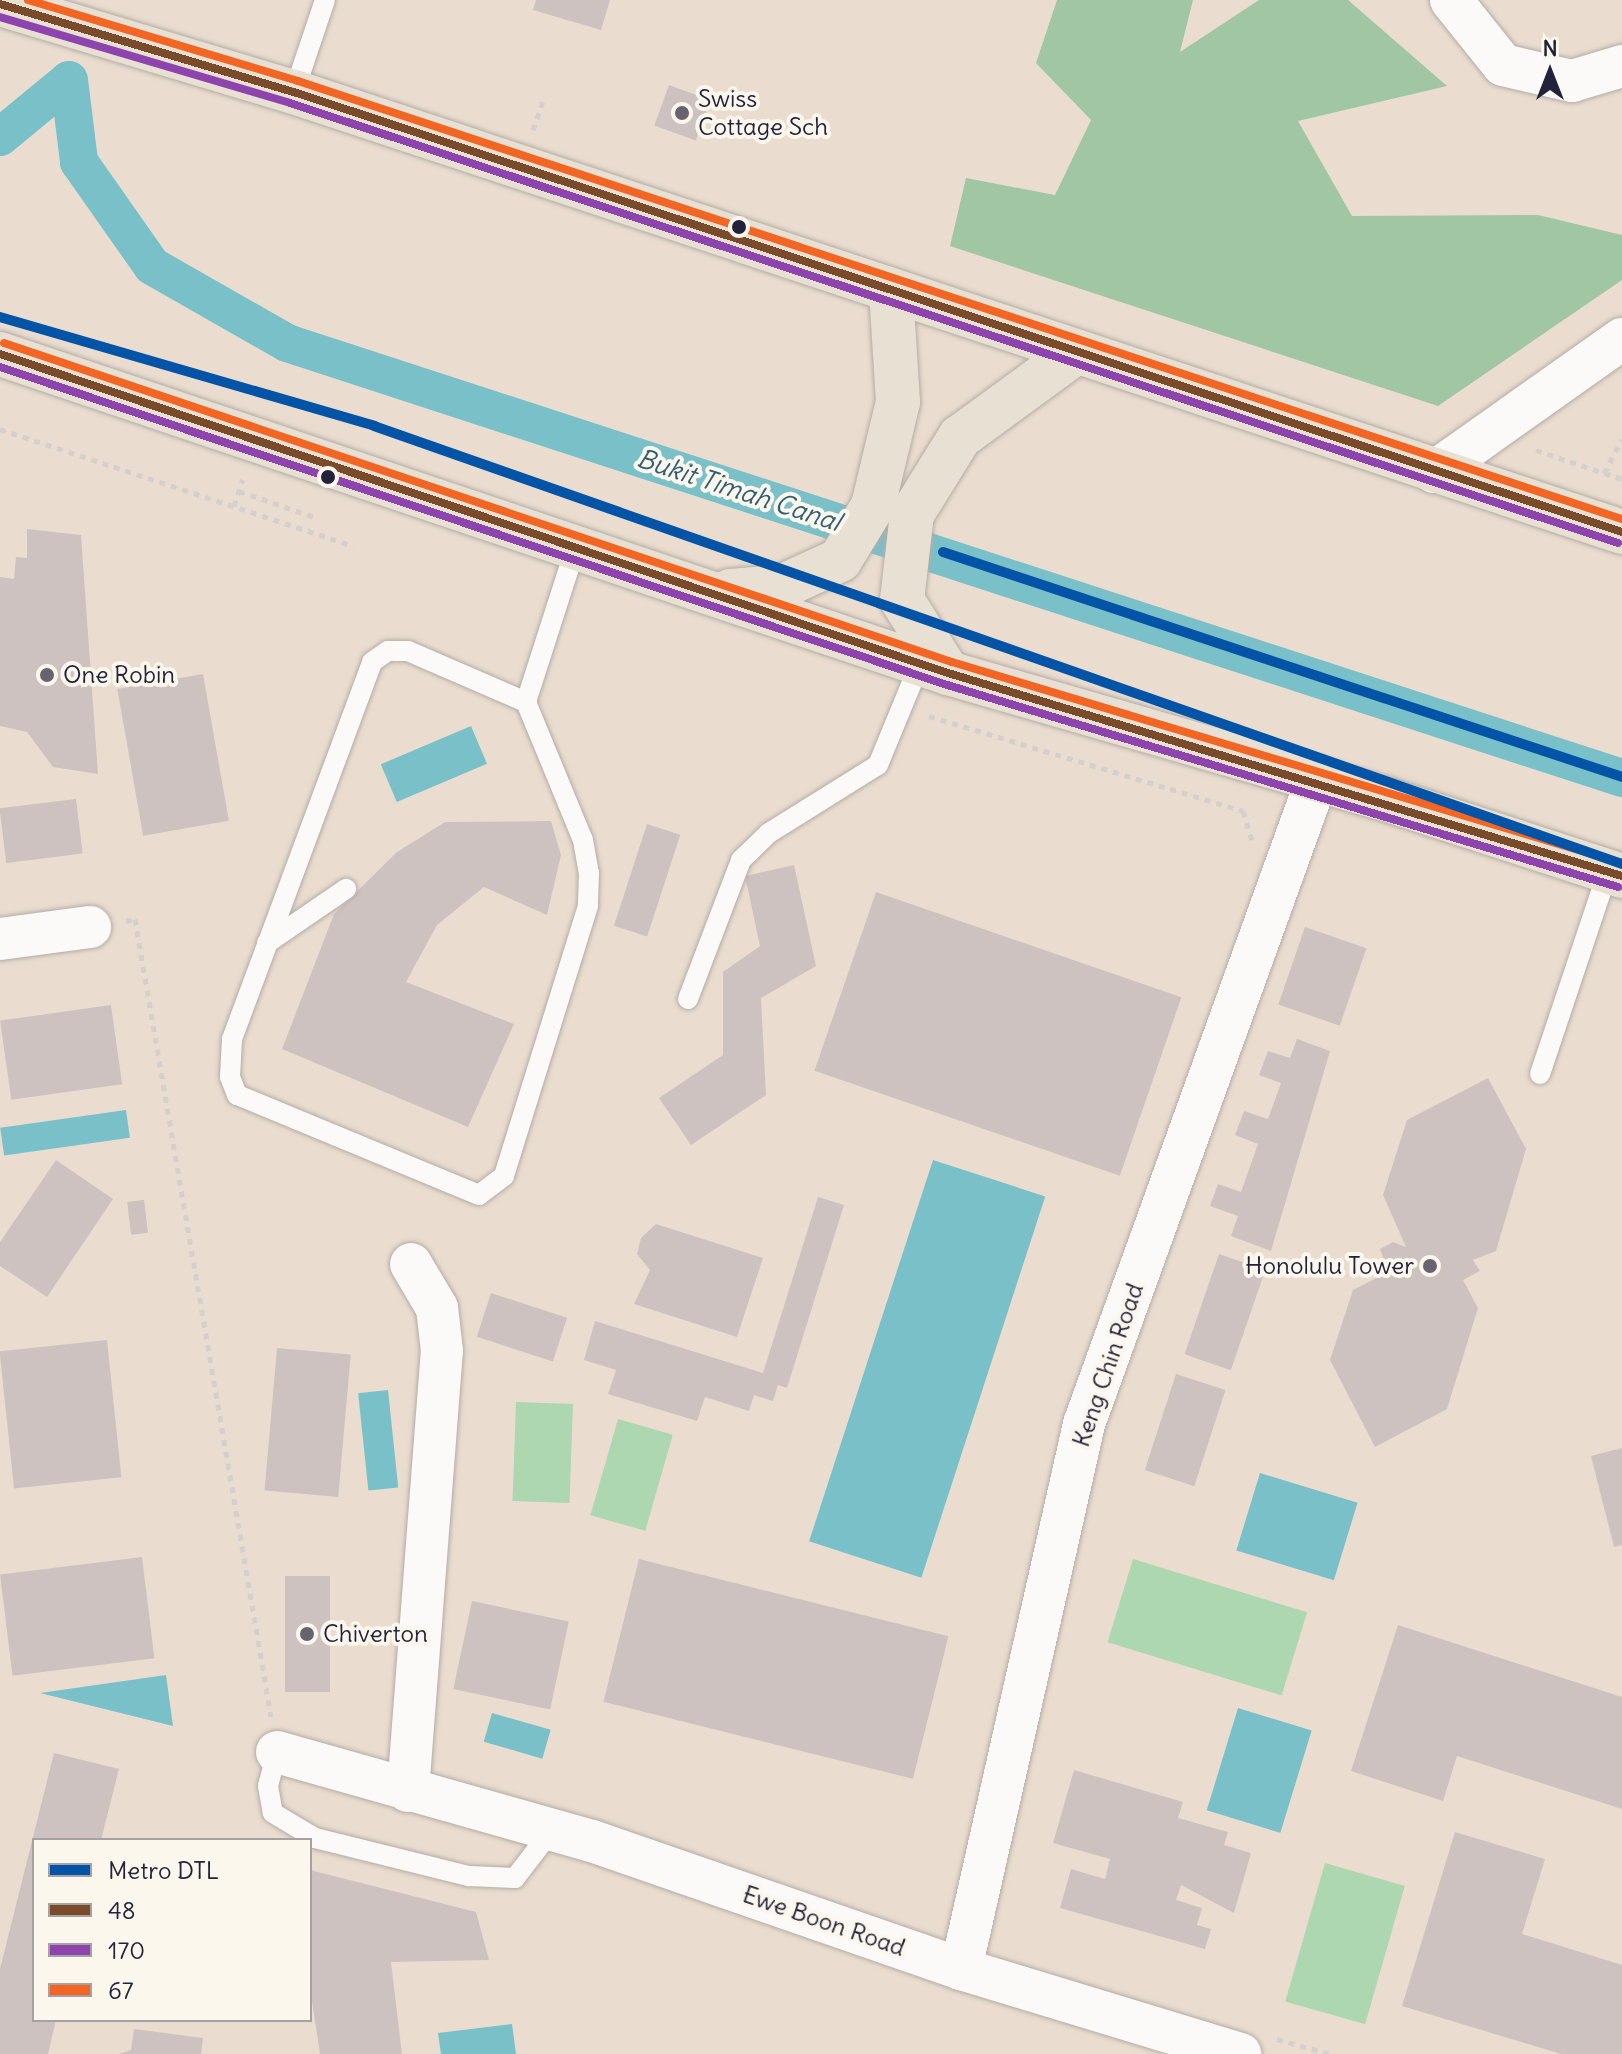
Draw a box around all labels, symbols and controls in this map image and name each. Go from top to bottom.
north arrow [1510,32,1590,112]
text: N [1542,34,1558,62]
place label: Swiss Cottage Sch [698,85,828,141]
marker: Swiss Cottage Sch [673,104,691,122]
unlabelled marker [731,219,747,235]
water label: Bukit Timah Canal [633,442,845,538]
unlabelled marker [320,469,336,485]
place label: One Robin [63,661,175,689]
marker: One Robin [38,666,56,684]
place label: Honolulu Tower [1245,1252,1414,1280]
marker: Honolulu Tower [1421,1257,1439,1275]
street label: Keng Chin Road [1067,1279,1149,1451]
place label: Chiverton [323,1620,428,1648]
marker: Chiverton [298,1625,316,1643]
legend [32,1838,312,2022]
text: Metro DTL [108,1855,219,1885]
street label: Ewe Boon Road [739,1880,909,1962]
text: 48 [108,1895,136,1925]
text: 170 [108,1935,145,1965]
text: 67 [108,1975,134,2005]

